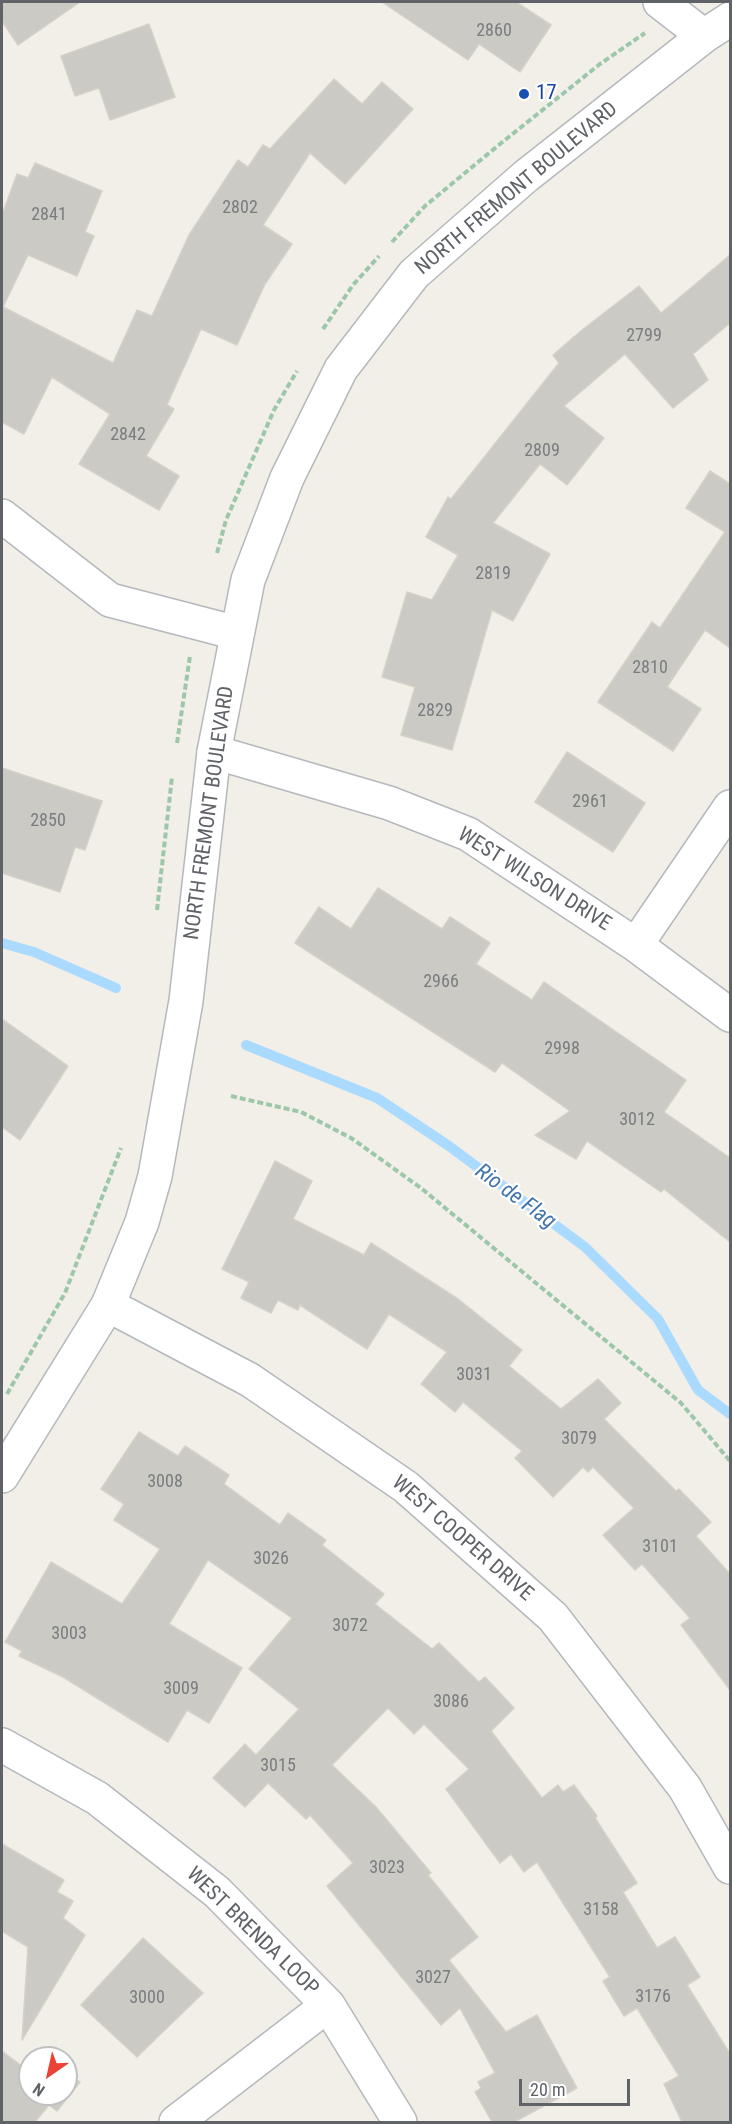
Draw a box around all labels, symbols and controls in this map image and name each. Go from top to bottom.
house number: 2860 [476,20,512,42]
place label: 17 [536,81,557,107]
marker: 17 [517,87,531,101]
street label: NORTH FREMONT BOULEVARD [411,97,623,281]
house number: 2802 [222,197,258,219]
house number: 2841 [31,204,67,226]
house number: 2799 [626,325,662,347]
house number: 2842 [110,424,146,446]
house number: 2809 [524,440,560,462]
house number: 2819 [475,563,511,585]
house number: 2810 [632,657,668,679]
street label: NORTH FREMONT BOULEVARD [180,685,240,941]
house number: 2829 [417,700,453,722]
house number: 2961 [572,791,608,813]
house number: 2850 [30,810,66,832]
street label: WEST WILSON DRIVE [453,823,615,937]
house number: 2966 [423,971,459,993]
house number: 2998 [544,1038,580,1060]
house number: 3012 [619,1109,655,1131]
water label: Rio de Flag [469,1159,561,1235]
house number: 3031 [456,1364,492,1386]
house number: 3079 [561,1428,597,1450]
house number: 3008 [147,1471,183,1493]
street label: WEST COOPER DRIVE [386,1471,538,1607]
house number: 3101 [642,1536,678,1558]
house number: 3026 [253,1548,289,1570]
house number: 3072 [332,1615,368,1637]
house number: 3003 [51,1623,87,1645]
house number: 3009 [163,1678,199,1700]
house number: 3086 [433,1691,469,1713]
house number: 3015 [260,1755,296,1777]
house number: 3023 [369,1857,405,1879]
street label: WEST BRENDA LOOP [181,1862,323,2002]
house number: 3158 [583,1899,619,1921]
house number: 3027 [415,1967,451,1989]
house number: 3176 [635,1986,671,2008]
house number: 3000 [129,1987,165,2009]
north arrow [18,2046,78,2106]
scale bar [522,2067,633,2105]
text: N [29,2079,48,2100]
text: 20 m [530,2079,565,2100]

